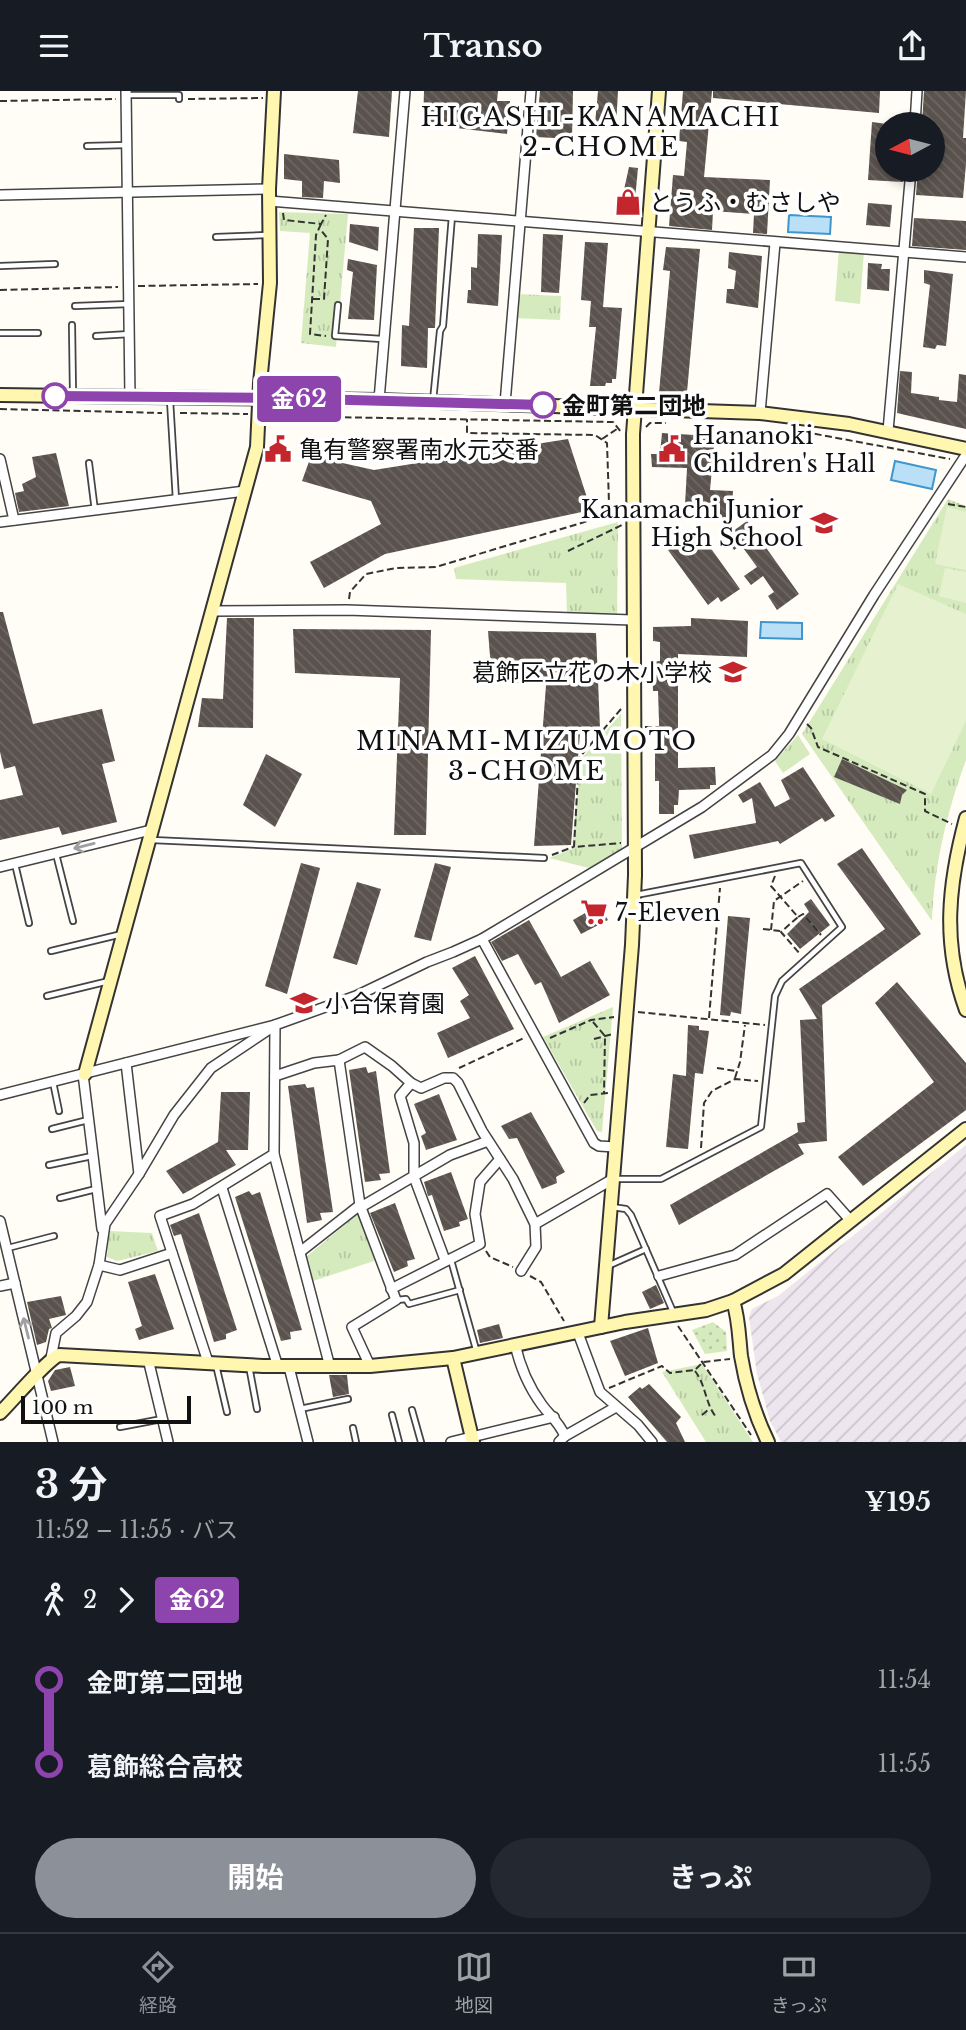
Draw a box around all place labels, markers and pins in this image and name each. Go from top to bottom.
shop icon: とうふ・むさしや [613,187,643,217]
place label: とうふ・むさしや [649,188,841,217]
unlabelled marker [42,383,68,409]
place label: 金町第二団地 [562,391,706,420]
marker: 金町第二団地 [530,392,556,418]
place label: Hananoki Children's Hall [693,421,876,478]
public building icon: 亀有警察署南水元交番 [263,434,293,464]
public building icon: Hananoki Children's Hall [657,434,687,464]
place label: 亀有警察署南水元交番 [299,435,539,464]
place label: Kanamachi Junior High School [581,495,804,552]
school or university icon: Kanamachi Junior High School [809,508,839,538]
school or university icon: 葛飾区立花の木小学校 [718,657,748,687]
place label: 葛飾区立花の木小学校 [472,658,712,687]
supermarket icon: 7-Eleven [579,897,609,927]
place label: 7-Eleven [615,898,721,927]
school or university icon: 小合保育園 [289,988,319,1018]
place label: 小合保育園 [325,989,445,1018]

